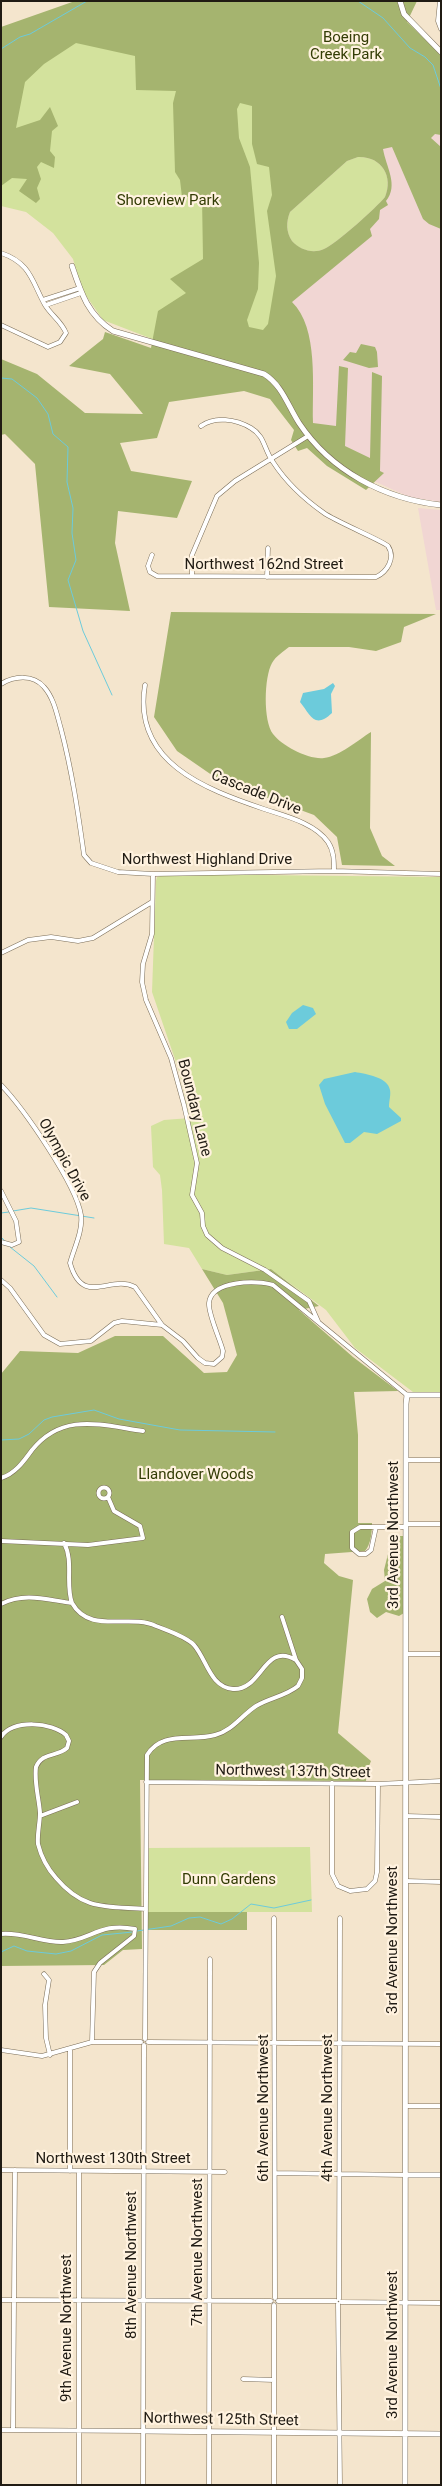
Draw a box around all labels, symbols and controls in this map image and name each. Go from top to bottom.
park label: Boeing Creek Park [310,29,382,64]
park label: Shoreview Park [117,192,219,210]
street label: Northwest 162nd Street [185,556,343,574]
street label: Cascade Drive [208,767,304,819]
street label: Northwest Highland Drive [122,851,292,869]
street label: Boundary Lane [173,1058,215,1158]
street label: Olympic Drive [34,1116,94,1204]
street label: 3rd Avenue Northwest [385,1461,403,1609]
park label: Llandover Woods [138,1466,254,1484]
street label: Northwest 137th Street [215,1762,371,1782]
street label: 3rd Avenue Northwest [384,1866,402,2014]
park label: Dunn Gardens [182,1871,276,1889]
street label: 6th Avenue Northwest [255,2034,273,2182]
street label: 4th Avenue Northwest [319,2034,337,2182]
street label: Northwest 130th Street [35,2150,191,2168]
street label: 7th Avenue Northwest [189,2178,207,2326]
street label: 8th Avenue Northwest [123,2191,141,2339]
street label: 9th Avenue Northwest [58,2254,76,2402]
street label: 3rd Avenue Northwest [384,2271,402,2419]
street label: Northwest 125th Street [143,2410,299,2430]

